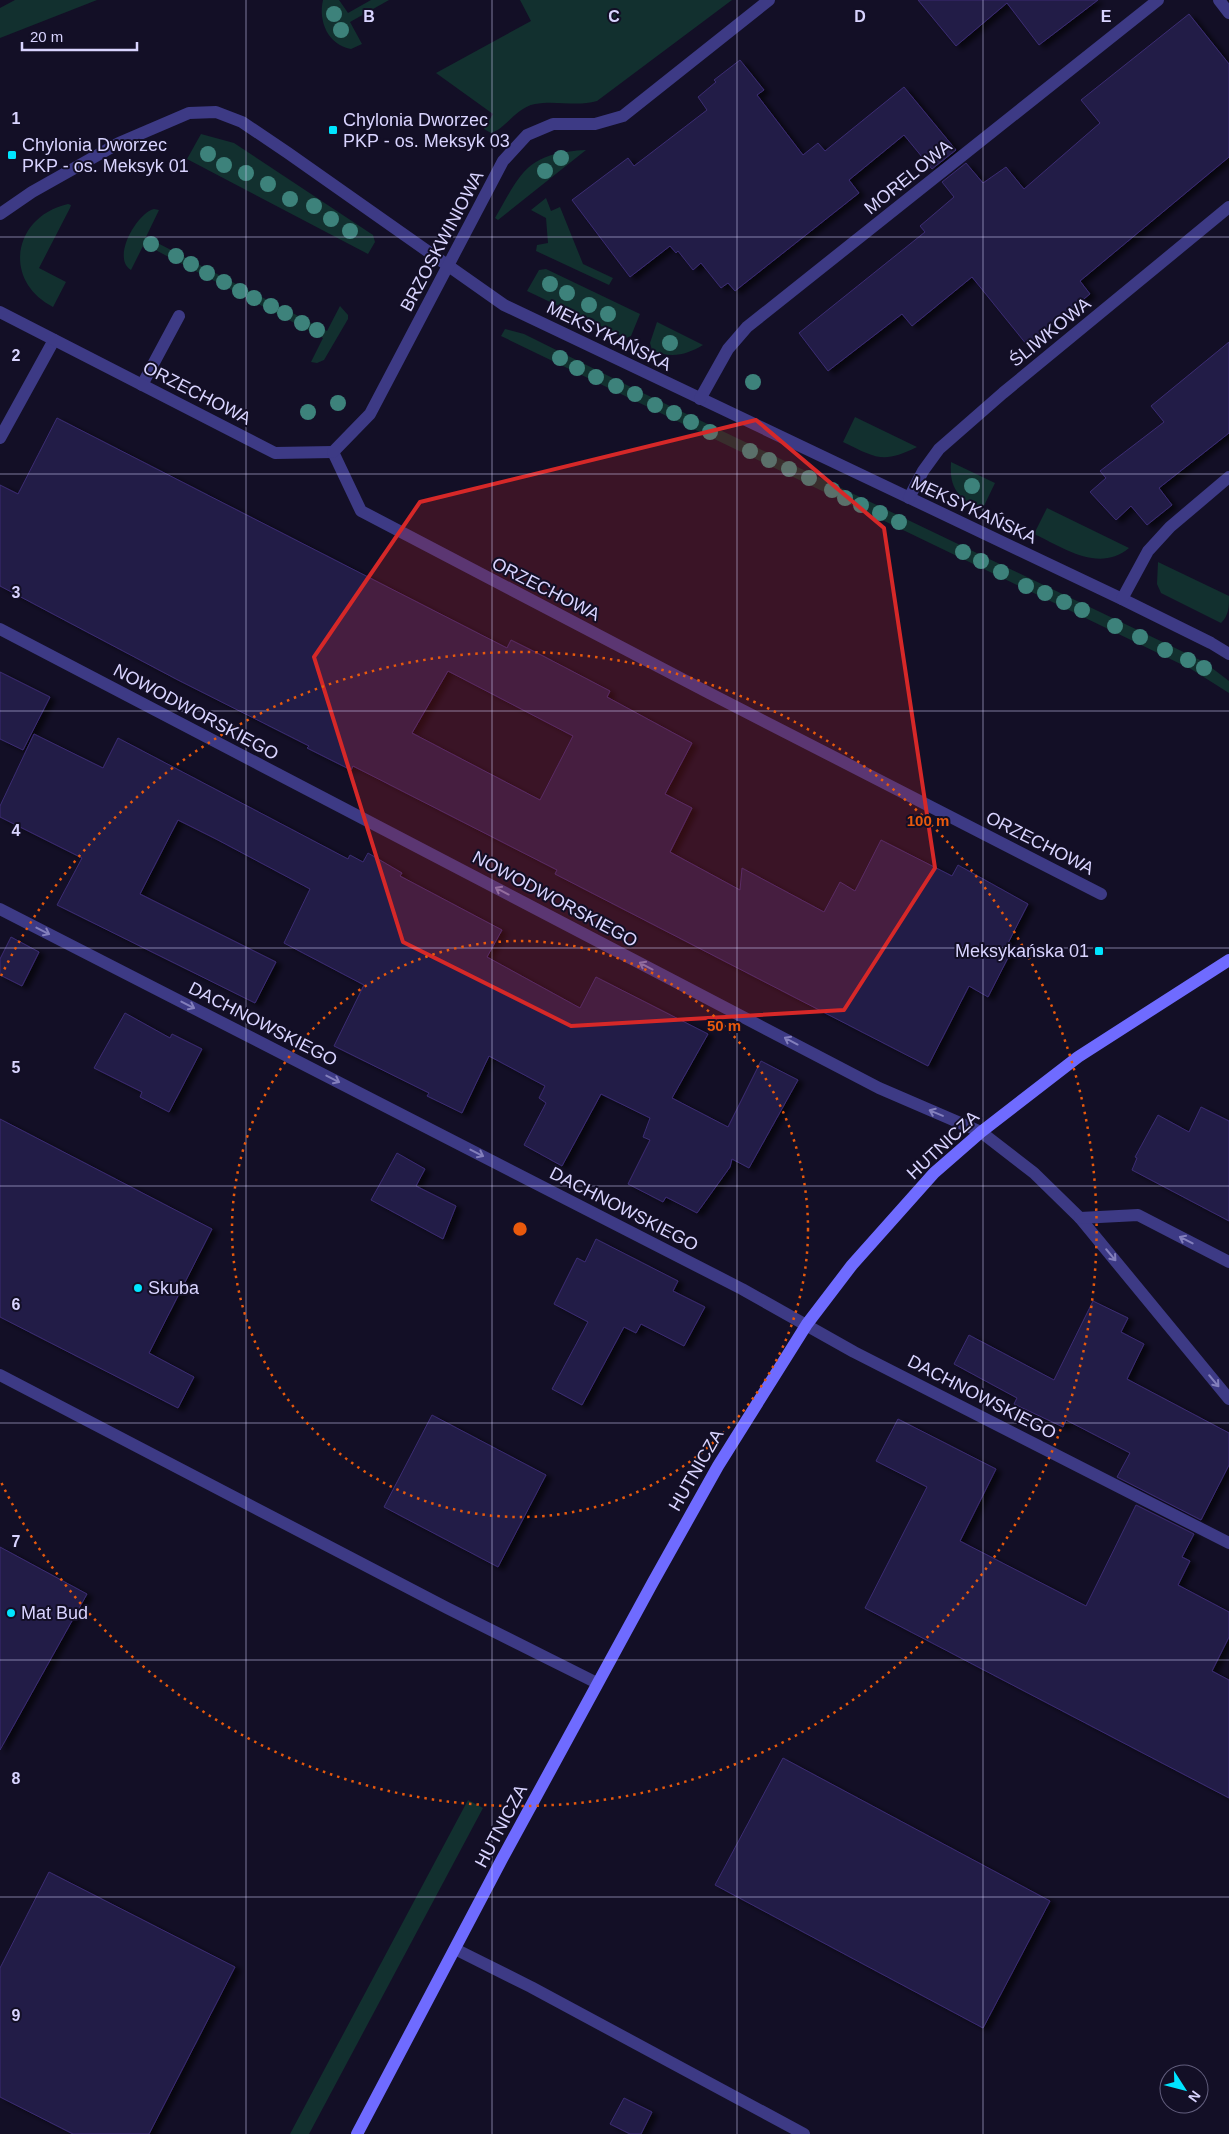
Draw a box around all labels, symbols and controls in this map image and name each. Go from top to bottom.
text: B [363,8,375,25]
text: C [608,8,620,25]
text: D [854,8,866,25]
text: E [1101,8,1112,25]
scale bar [22,20,138,52]
text: 20 m [30,28,63,45]
text: 1 [12,110,21,127]
place label: Chylonia Dworzec PKP - os. Meksyk 03 [343,110,510,151]
marker: Chylonia Dworzec PKP - os. Meksyk 03 [327,124,339,136]
place label: Chylonia Dworzec PKP - os. Meksyk 01 [22,135,189,176]
street label: MORELOWA [860,136,956,218]
marker: Chylonia Dworzec PKP - os. Meksyk 01 [6,149,18,161]
street label: BRZOSKWINIOWA [396,167,488,315]
street label: ŚLIWKOWA [1005,293,1095,371]
street label: MEKSYKAŃSKA [543,297,675,375]
text: 2 [12,347,21,364]
street label: ORZECHOWA [140,357,254,429]
street label: MEKSYKAŃSKA [908,472,1040,548]
street label: ORZECHOWA [489,553,603,625]
text: 3 [12,584,21,601]
street label: NOWODWORSKIEGO [110,660,282,764]
street label: ORZECHOWA [983,807,1097,879]
text: 100 m [907,812,949,829]
text: 4 [12,822,21,839]
street label: NOWODWORSKIEGO [469,847,641,951]
one-way arrow [495,886,510,896]
one-way arrow [36,926,51,936]
place label: Meksykańska 01 [955,941,1089,961]
marker: Meksykańska 01 [1093,945,1105,957]
one-way arrow [639,961,654,971]
street label: DACHNOWSKIEGO [185,978,341,1070]
one-way arrow [180,1001,195,1010]
text: 50 m [707,1017,741,1034]
one-way arrow [783,1036,798,1046]
text: 5 [12,1059,21,1076]
one-way arrow [325,1075,340,1084]
street label: HUTNICZA [903,1107,983,1183]
one-way arrow [929,1107,944,1117]
one-way arrow [470,1148,485,1158]
street label: DACHNOWSKIEGO [546,1163,702,1255]
centre of rings [511,1220,529,1238]
one-way arrow [1179,1235,1194,1244]
one-way arrow [1105,1249,1117,1262]
place label: Skuba [148,1278,200,1298]
marker: Skuba [132,1282,144,1294]
text: 6 [12,1296,21,1313]
street label: DACHNOWSKIEGO [904,1351,1060,1443]
one-way arrow [1209,1374,1220,1387]
street label: HUTNICZA [665,1426,727,1514]
text: 7 [12,1533,21,1550]
place label: Mat Bud [21,1603,88,1623]
marker: Mat Bud [5,1607,17,1619]
text: 8 [12,1770,21,1787]
street label: HUTNICZA [471,1781,531,1871]
text: 9 [12,2007,21,2024]
north arrow [1159,2064,1209,2114]
text: N [1185,2088,1204,2105]

